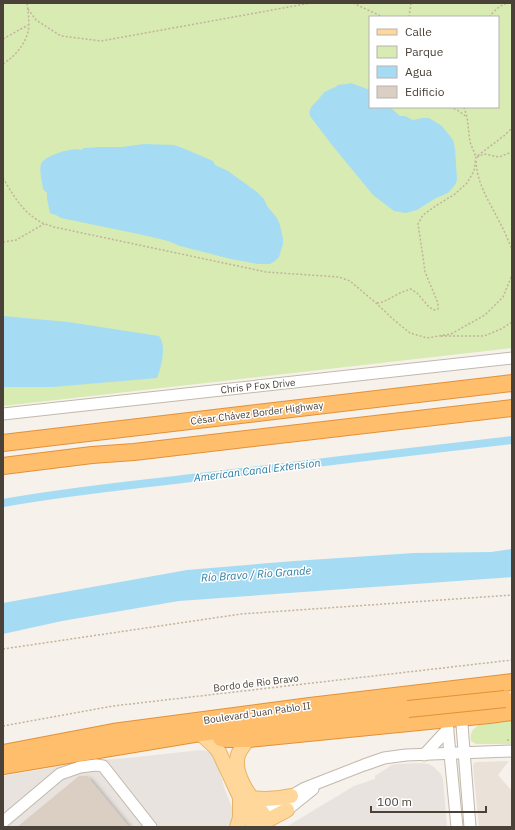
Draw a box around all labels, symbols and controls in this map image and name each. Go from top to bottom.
legend [369,16,499,108]
text: Calle [405,24,432,39]
text: Parque [405,44,444,59]
text: Agua [405,64,433,79]
text: Edificio [405,84,445,99]
street label: Chris P Fox Drive [220,376,297,396]
street label: César Chávez Border Highway [190,398,324,428]
water label: American Canal Extension [192,455,321,485]
water label: Río Bravo / Rio Grande [200,563,312,585]
street label: Bordo de Rio Bravo [213,671,300,695]
street label: Boulevard Juan Pablo II [203,699,311,727]
scale bar [371,788,486,814]
text: 100 m [377,794,412,809]

